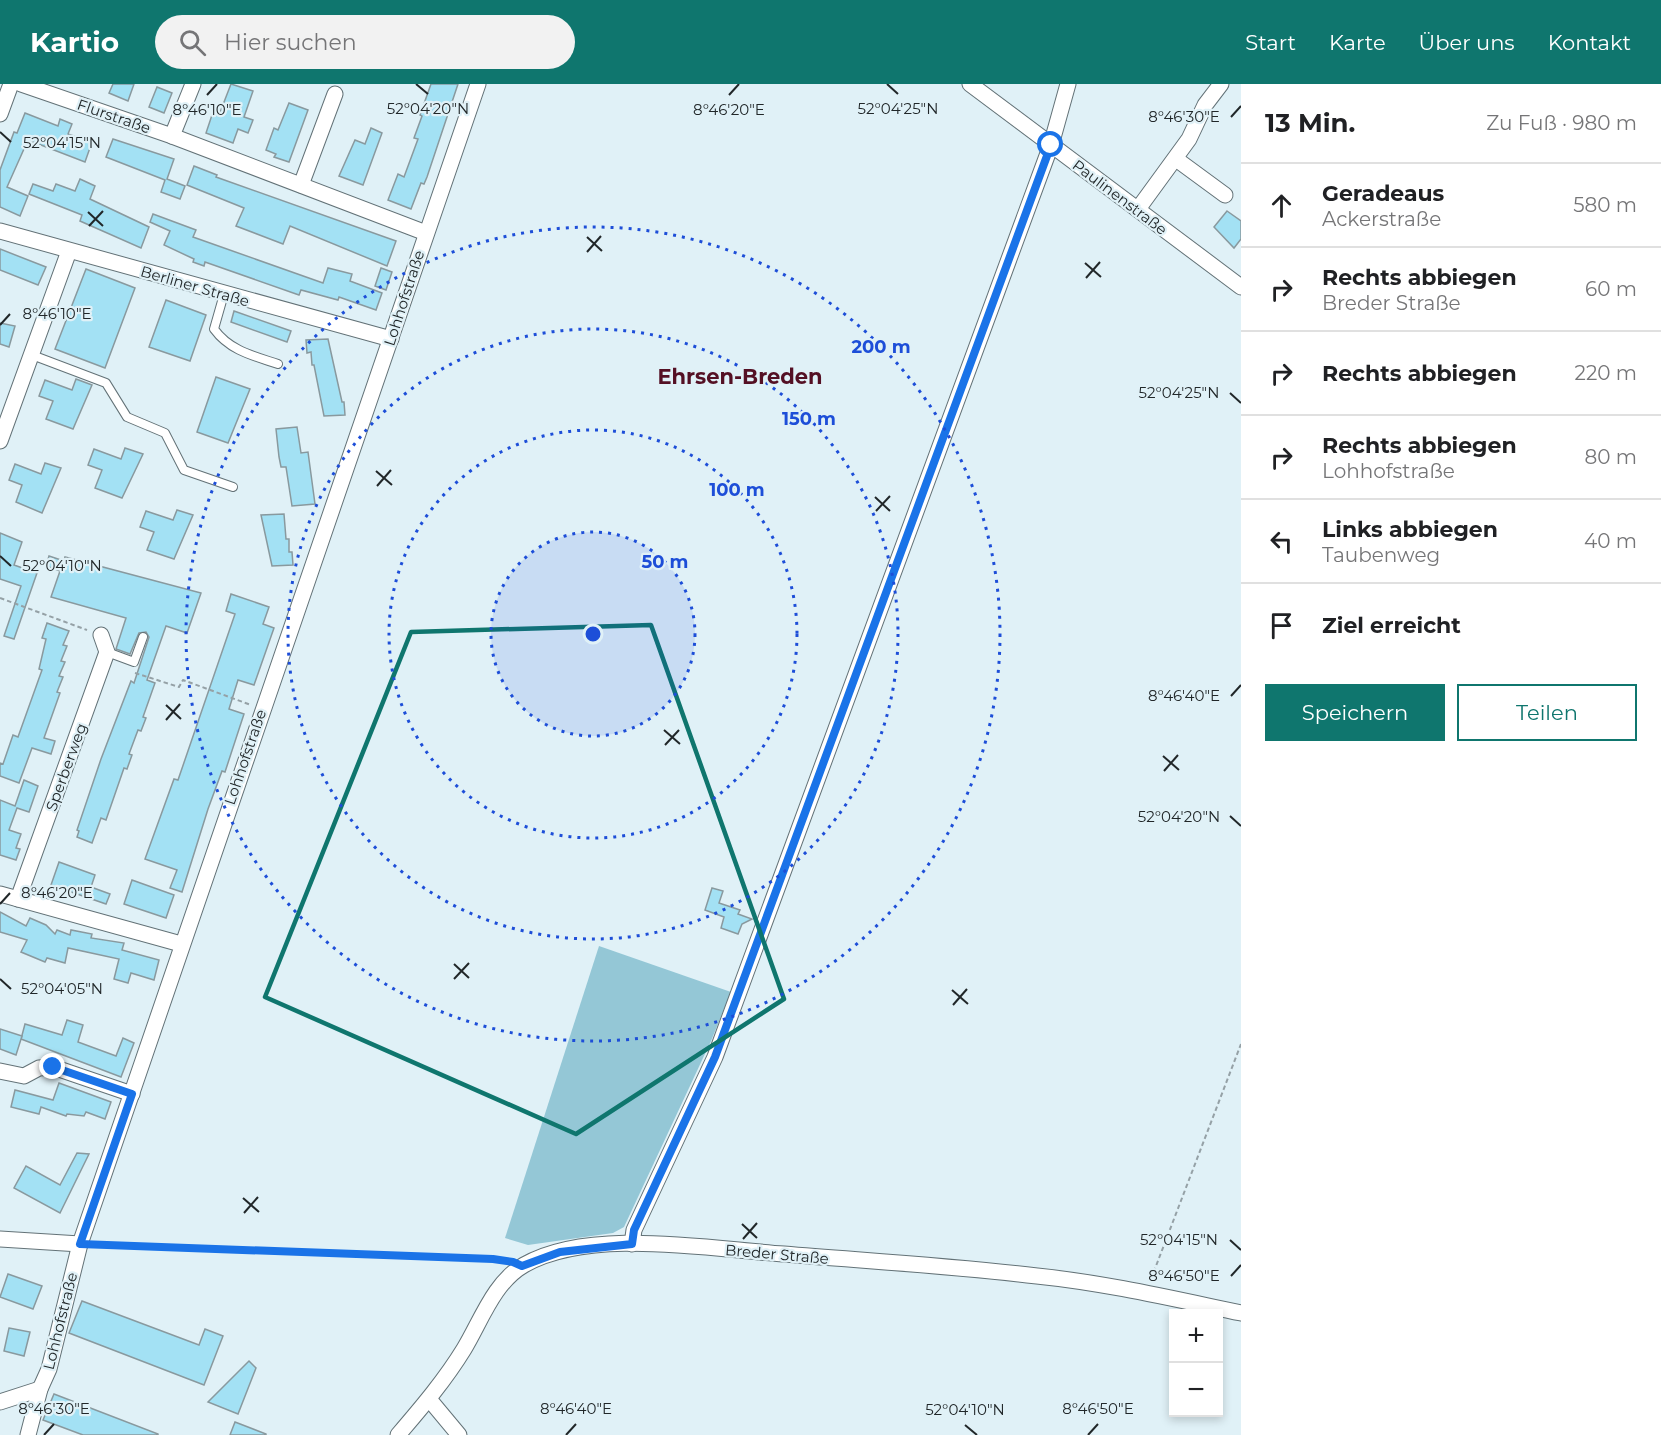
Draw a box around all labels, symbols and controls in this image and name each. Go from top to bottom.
search box [155,15,575,69]
text: Kartio [30,25,119,59]
icon: search [176,26,209,59]
text: Hier suchen [224,29,357,56]
text: Start [1245,30,1296,55]
text: Karte [1329,30,1386,55]
text: Über uns [1419,30,1515,55]
text: Kontakt [1548,30,1631,55]
street label: Flurstraße [75,95,153,137]
text: 52°04'20"N [387,99,469,118]
text: 52°04'25"N [858,99,938,118]
text: 8°46'10"E [172,100,242,119]
text: 8°46'20"E [693,100,765,119]
text: 8°46'30"E [1148,107,1220,126]
text: 13 Min. [1265,107,1355,139]
text: Zu Fuß · 980 m [1486,111,1637,135]
route start [1037,131,1063,157]
text: 52°04'15"N [23,133,101,152]
street label: Paulinenstraße [1069,155,1171,239]
text: Geradeaus [1322,180,1444,207]
icon: ahead [1265,189,1298,222]
text: 580 m [1573,193,1637,217]
text: Ackerstraße [1322,207,1441,231]
street label: Lohhofstraße [380,248,428,348]
street label: Berliner Straße [138,261,252,311]
text: Rechts abbiegen [1322,264,1517,291]
icon: right [1265,273,1298,306]
text: 60 m [1585,277,1637,301]
text: Breder Straße [1322,291,1461,315]
text: 8°46'10"E [22,304,92,323]
text: 200 m [851,336,911,358]
icon: right [1265,357,1298,390]
text: Rechts abbiegen [1322,360,1517,387]
text: 220 m [1575,361,1637,385]
district label: Ehrsen-Breden [657,364,823,389]
text: 52°04'25"N [1139,383,1219,402]
text: 150 m [782,408,836,430]
text: Rechts abbiegen [1322,432,1517,459]
icon: right [1265,441,1298,474]
text: 80 m [1585,445,1637,469]
text: Lohhofstraße [1322,459,1455,483]
text: 100 m [709,479,765,501]
text: Links abbiegen [1322,516,1498,543]
icon: left [1265,525,1298,558]
text: 40 m [1584,529,1637,553]
text: Taubenweg [1322,543,1440,567]
text: 50 m [642,551,688,573]
text: 52°04'10"N [22,556,102,575]
icon: arrive [1265,609,1298,642]
text: Ziel erreicht [1322,612,1461,639]
centre of rings [583,624,603,644]
button: Speichern [1265,684,1445,741]
button: Teilen [1457,684,1637,741]
text: 8°46'40"E [1148,686,1220,705]
street label: Lohhofstraße [220,707,270,807]
street label: Sperberweg [41,720,91,814]
text: 52°04'20"N [1138,807,1220,826]
text: 8°46'20"E [21,883,93,902]
text: 52°04'05"N [21,979,103,998]
route end [39,1053,65,1079]
text: 52°04'15"N [1140,1230,1218,1249]
street label: Breder Straße [724,1240,830,1268]
text: 8°46'50"E [1148,1266,1220,1285]
street label: Lohhofstraße [39,1270,81,1372]
map controls [1169,1309,1223,1417]
button: + [1169,1309,1223,1363]
button: − [1169,1363,1223,1417]
text: 8°46'30"E [18,1399,90,1418]
text: 8°46'40"E [540,1399,612,1418]
text: 8°46'50"E [1062,1399,1134,1418]
text: 52°04'10"N [925,1400,1005,1419]

